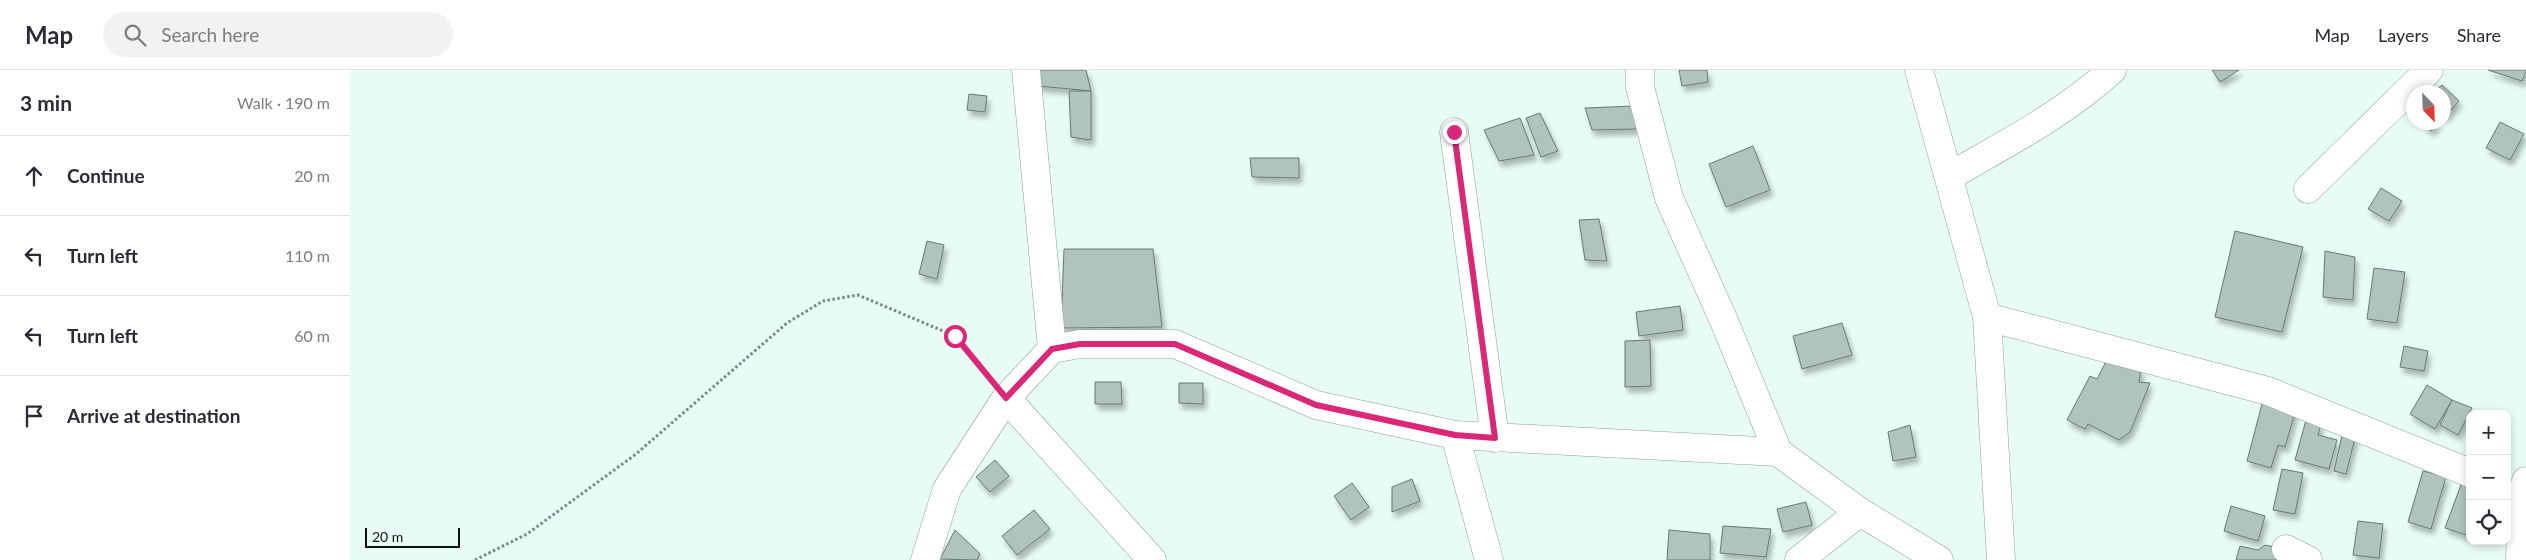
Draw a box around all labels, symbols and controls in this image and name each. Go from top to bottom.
search box [103,12,453,57]
text: Map [25,20,73,49]
icon: search [121,21,149,49]
text: Search here [161,23,259,46]
text: Map [2314,24,2350,46]
text: Layers [2378,24,2429,46]
text: Share [2457,24,2501,46]
north arrow [2406,85,2451,130]
text: 3 min [20,90,72,115]
text: Walk · 190 m [237,93,330,112]
route end [1443,121,1466,144]
icon: ahead [20,162,48,190]
text: Continue [67,164,145,187]
text: 20 m [294,166,330,185]
icon: left [20,242,48,270]
text: Turn left [67,244,138,267]
text: 110 m [285,246,330,265]
icon: left [20,322,48,350]
text: Turn left [67,324,138,347]
route start [944,325,967,348]
text: 60 m [294,326,330,345]
icon: arrive [20,402,48,430]
text: Arrive at destination [67,404,240,427]
map controls [2466,410,2511,545]
button: + [2466,410,2511,455]
button: − [2466,455,2511,500]
button: locate [2466,500,2511,545]
scale bar [365,525,460,548]
text: 20 m [372,528,403,545]

